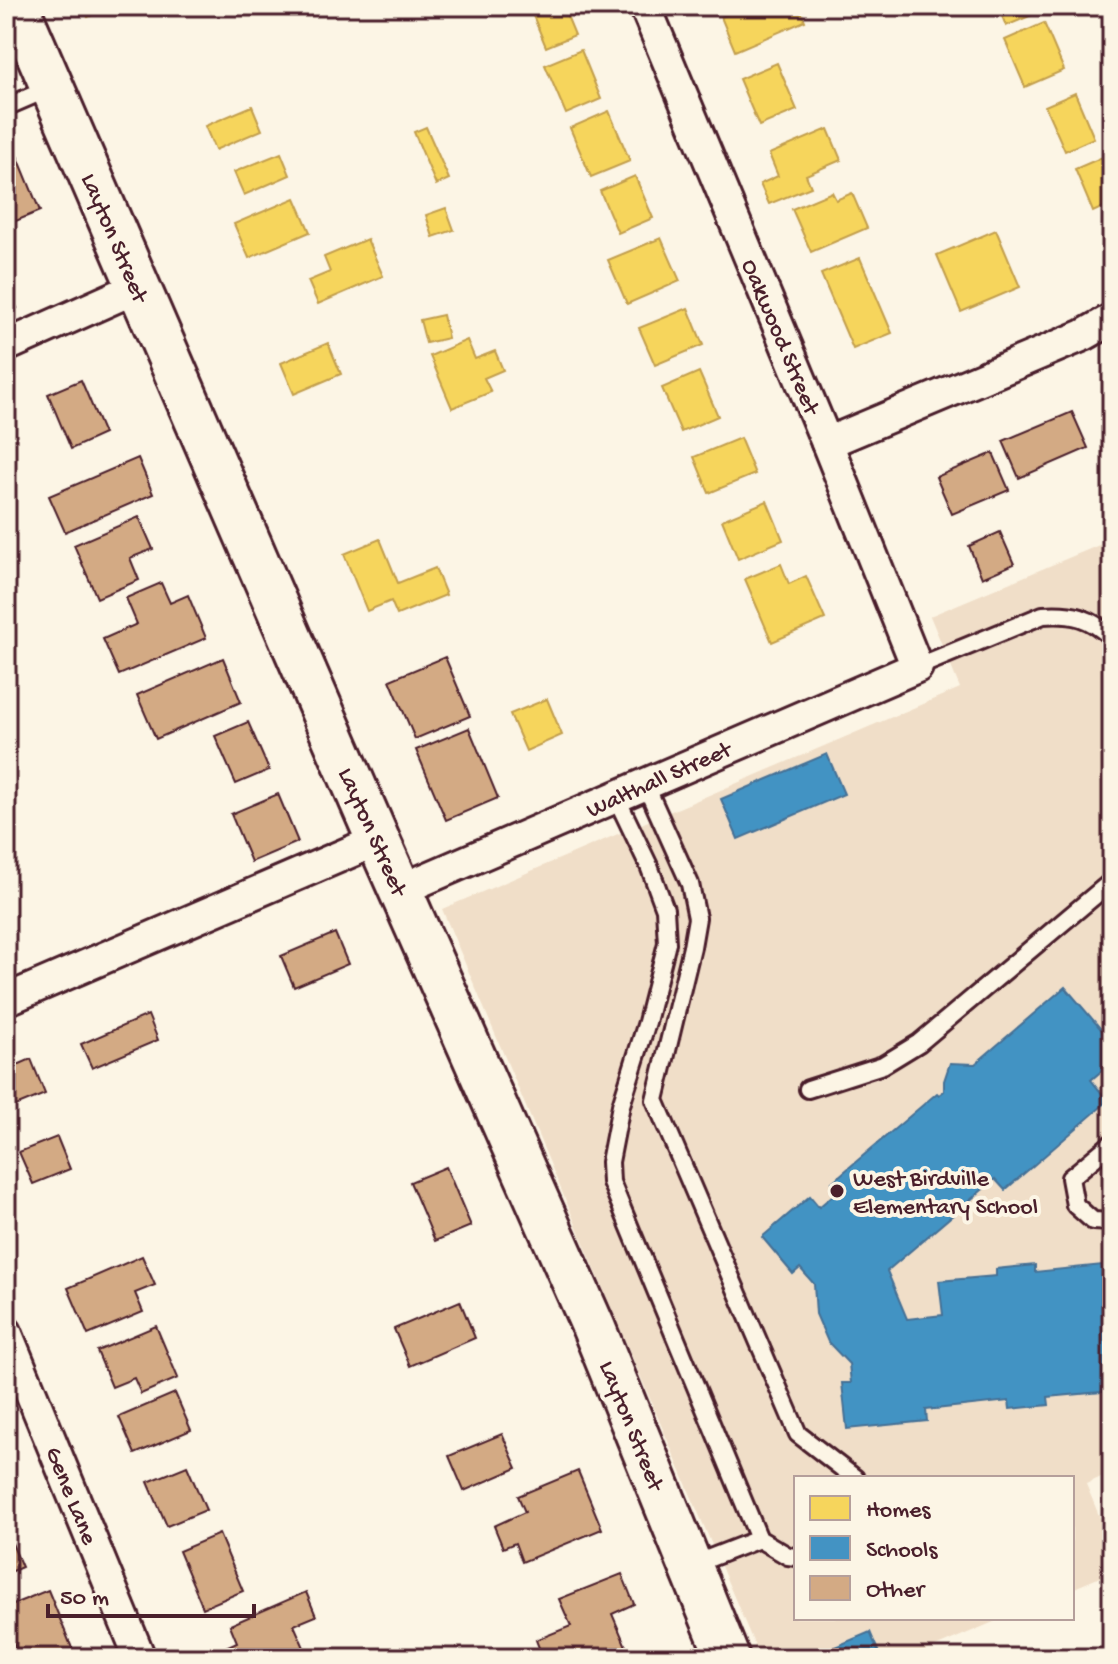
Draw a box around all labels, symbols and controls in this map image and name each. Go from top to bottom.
street label: Layton Street [73,170,154,309]
street label: Oakwood Street [733,255,825,421]
street label: Walthall Street [583,735,738,826]
street label: Layton Street [330,764,413,903]
place label: West Birdville Elementary School [853,1166,1038,1223]
marker: West Birdville Elementary School [828,1182,846,1200]
street label: Layton Street [591,1357,670,1497]
street label: Gene Lane [37,1443,103,1550]
legend [794,1476,1074,1620]
text: Homes [866,1497,932,1526]
text: Schools [866,1537,938,1566]
scale bar [48,1568,254,1618]
text: Other [866,1577,927,1606]
text: 50 m [60,1585,109,1614]

